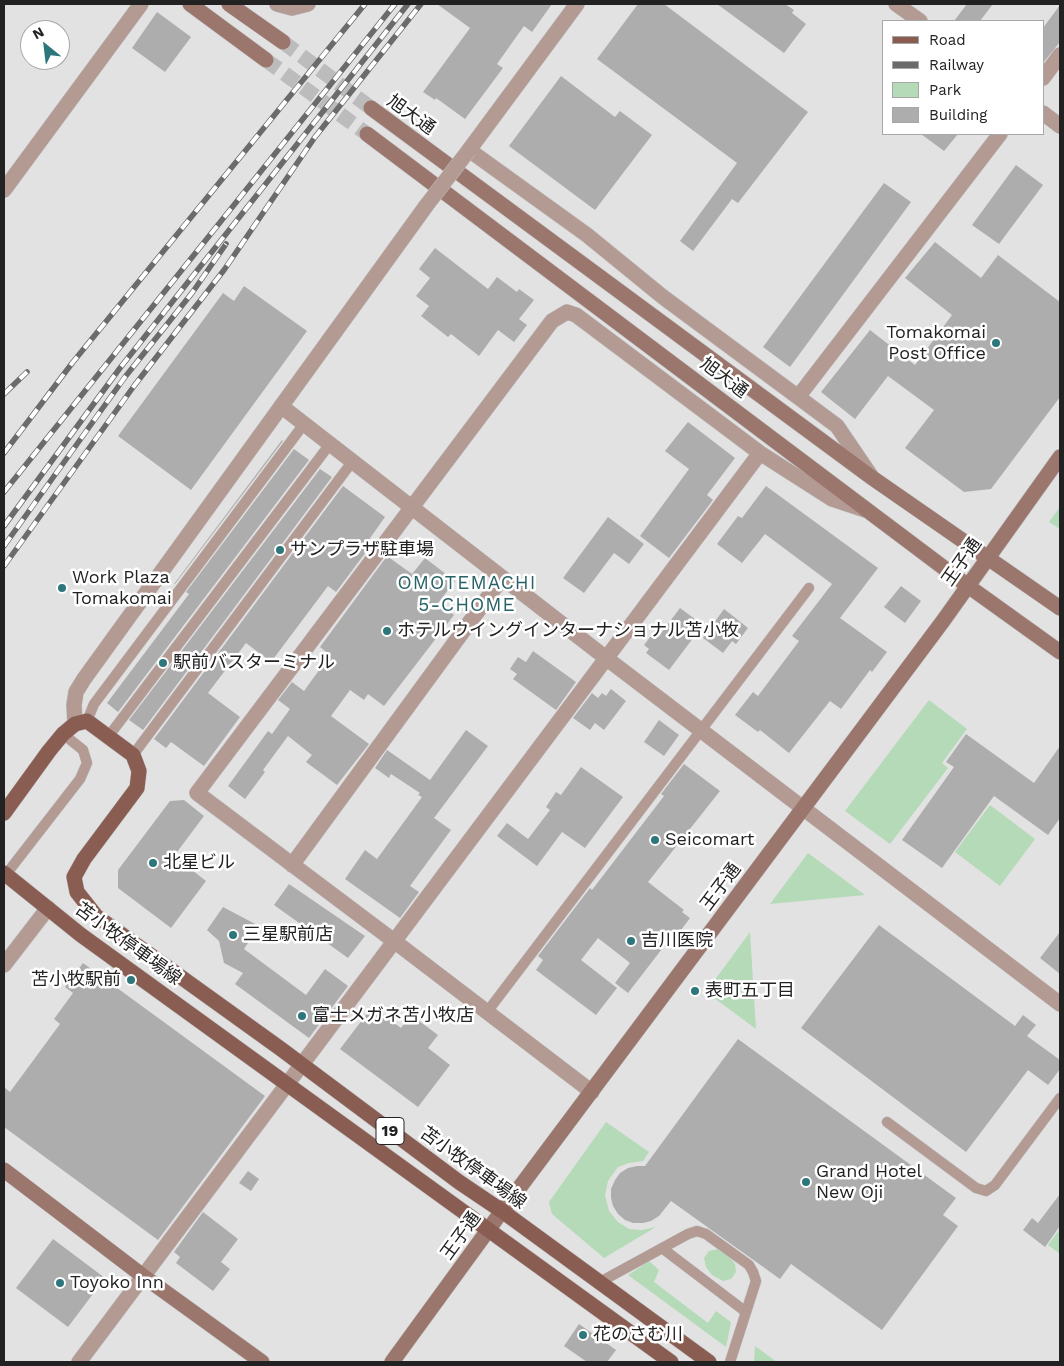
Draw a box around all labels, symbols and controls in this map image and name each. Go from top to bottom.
north arrow [20,20,70,70]
legend [882,20,1044,135]
text: N [30,23,47,42]
text: Road [929,31,966,49]
text: Railway [929,56,984,74]
text: Park [929,81,961,99]
street label: 旭大通 [383,90,439,140]
text: Building [929,106,987,124]
place label: Tomakomai Post Office [886,322,986,364]
marker: Tomakomai Post Office [990,337,1002,349]
street label: 旭大通 [696,353,752,403]
street label: 王子通 [938,534,986,590]
place label: サンプラザ駐車場 [290,539,434,561]
marker: サンプラザ駐車場 [274,544,286,556]
place label: Work Plaza Tomakomai [72,567,172,610]
district label: OMOTEMACHI 5-CHOME [396,572,538,616]
marker: Work Plaza Tomakomai [56,582,68,594]
place label: ホテルウイングインターナショナル苫小牧 [397,620,739,642]
marker: ホテルウイングインターナショナル苫小牧 [381,625,393,637]
place label: 駅前バスターミナル [173,652,335,674]
marker: 駅前バスターミナル [157,657,169,669]
place label: Seicomart [665,829,754,851]
marker: Seicomart [649,834,661,846]
place label: 北星ビル [163,852,235,874]
marker: 北星ビル [147,857,159,869]
street label: 王子通 [696,859,746,915]
street label: 苫小牧停車場線 [71,898,185,990]
place label: 三星駅前店 [243,924,333,946]
marker: 三星駅前店 [227,929,239,941]
place label: 吉川医院 [641,930,713,952]
marker: 吉川医院 [625,935,637,947]
place label: 苫小牧駅前 [31,969,121,991]
marker: 苫小牧駅前 [125,974,137,986]
place label: 表町五丁目 [705,980,795,1002]
marker: 表町五丁目 [689,985,701,997]
place label: 富士メガネ苫小牧店 [312,1005,474,1027]
marker: 富士メガネ苫小牧店 [296,1010,308,1022]
road number: 19 [376,1118,404,1144]
street label: 苫小牧停車場線 [416,1122,530,1214]
place label: Grand Hotel New Oji [816,1161,922,1204]
marker: Grand Hotel New Oji [800,1176,812,1188]
street label: 王子通 [436,1208,486,1264]
place label: Toyoko Inn [70,1272,164,1294]
marker: Toyoko Inn [54,1277,66,1289]
place label: 花のさむ川 [593,1324,683,1346]
marker: 花のさむ川 [577,1329,589,1341]

